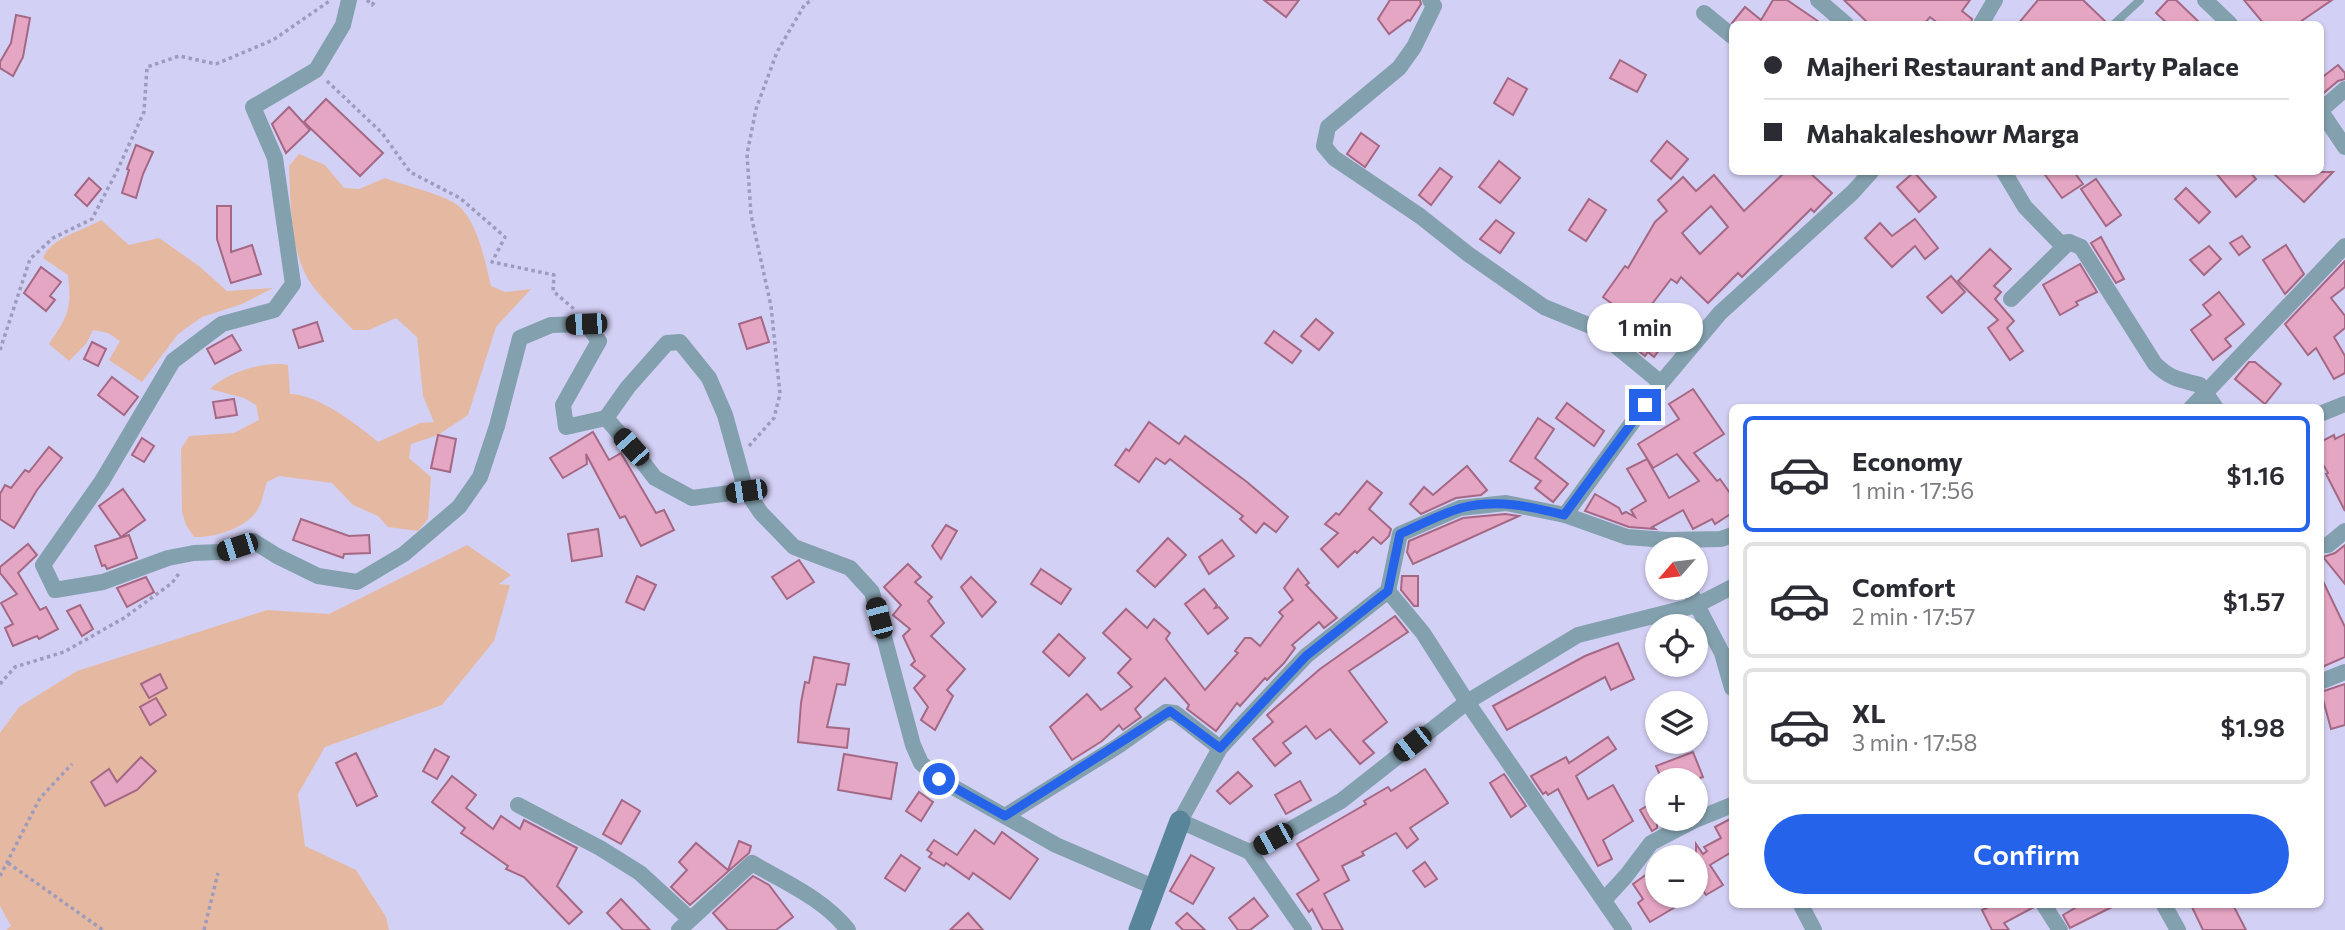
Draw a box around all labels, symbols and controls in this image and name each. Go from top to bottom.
text: Majheri Restaurant and Party Palace [1806,50,2239,81]
text: Mahakaleshowr Marga [1806,117,2079,148]
callout: 1 min [1587,304,1703,352]
car [565,313,608,335]
text: 1 min [1618,313,1672,341]
route end [1629,389,1661,421]
car [610,424,653,470]
icon: car [1768,443,1831,506]
text: Economy [1852,445,1963,476]
text: $1.16 [2226,459,2285,490]
text: 1 min · 17:56 [1852,476,1974,504]
car [724,478,769,504]
car [214,531,261,563]
north arrow [1645,537,1708,600]
map controls [1645,537,1708,908]
icon: car [1768,569,1831,632]
text: Comfort [1852,571,1955,602]
text: $1.57 [2223,585,2285,616]
car [864,595,895,641]
text: 2 min · 17:57 [1852,602,1975,630]
button: locate [1645,614,1708,677]
button: layers [1645,691,1708,754]
icon: car [1768,695,1831,758]
text: XL [1852,697,1886,728]
text: $1.98 [2220,711,2285,742]
car [1389,723,1436,765]
text: 3 min · 17:58 [1852,728,1978,756]
route start [923,763,955,795]
button: + [1645,768,1708,831]
button: Confirm [1764,814,2289,894]
car [1250,820,1297,858]
button: − [1645,845,1708,908]

